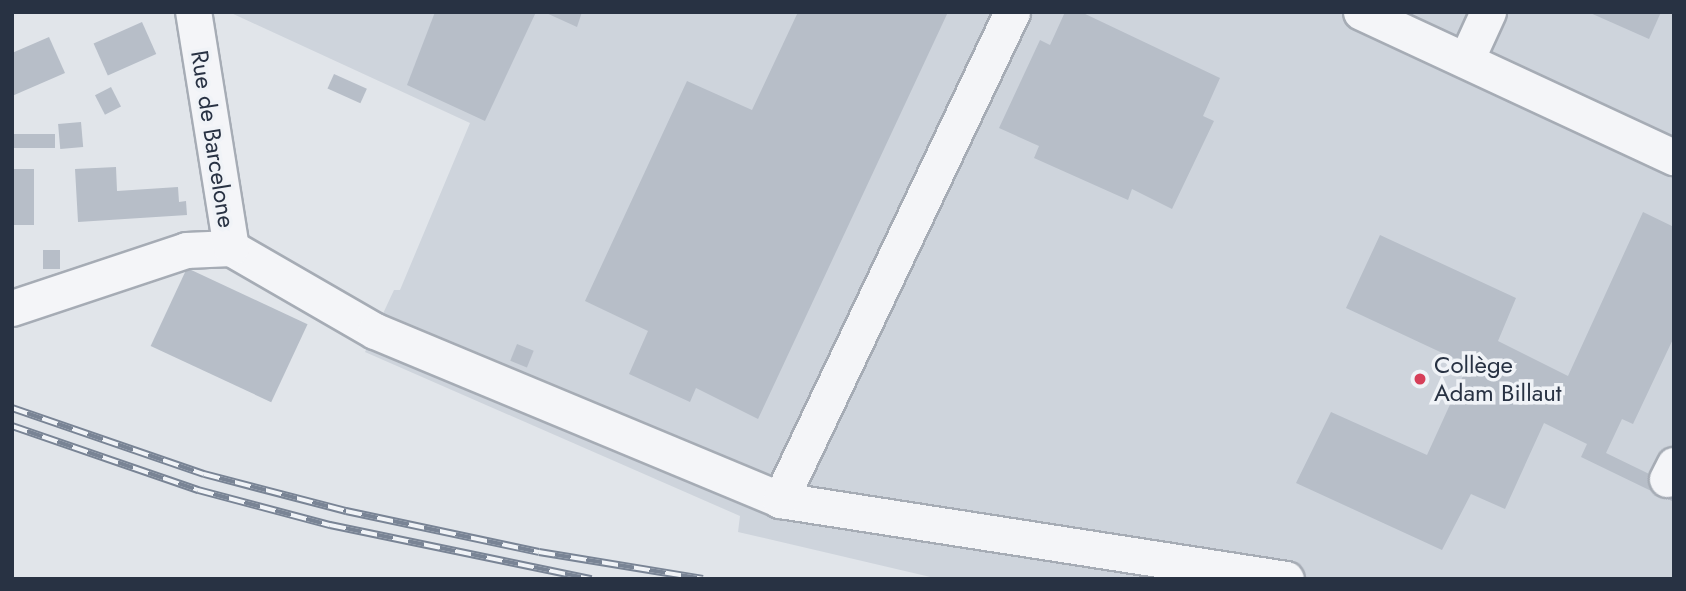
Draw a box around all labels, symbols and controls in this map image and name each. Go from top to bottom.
street label: Rue de Barcelone [185,48,241,230]
place label: Collège Adam Billaut [1434,351,1562,407]
marker: Collège Adam Billaut [1412,371,1428,387]

